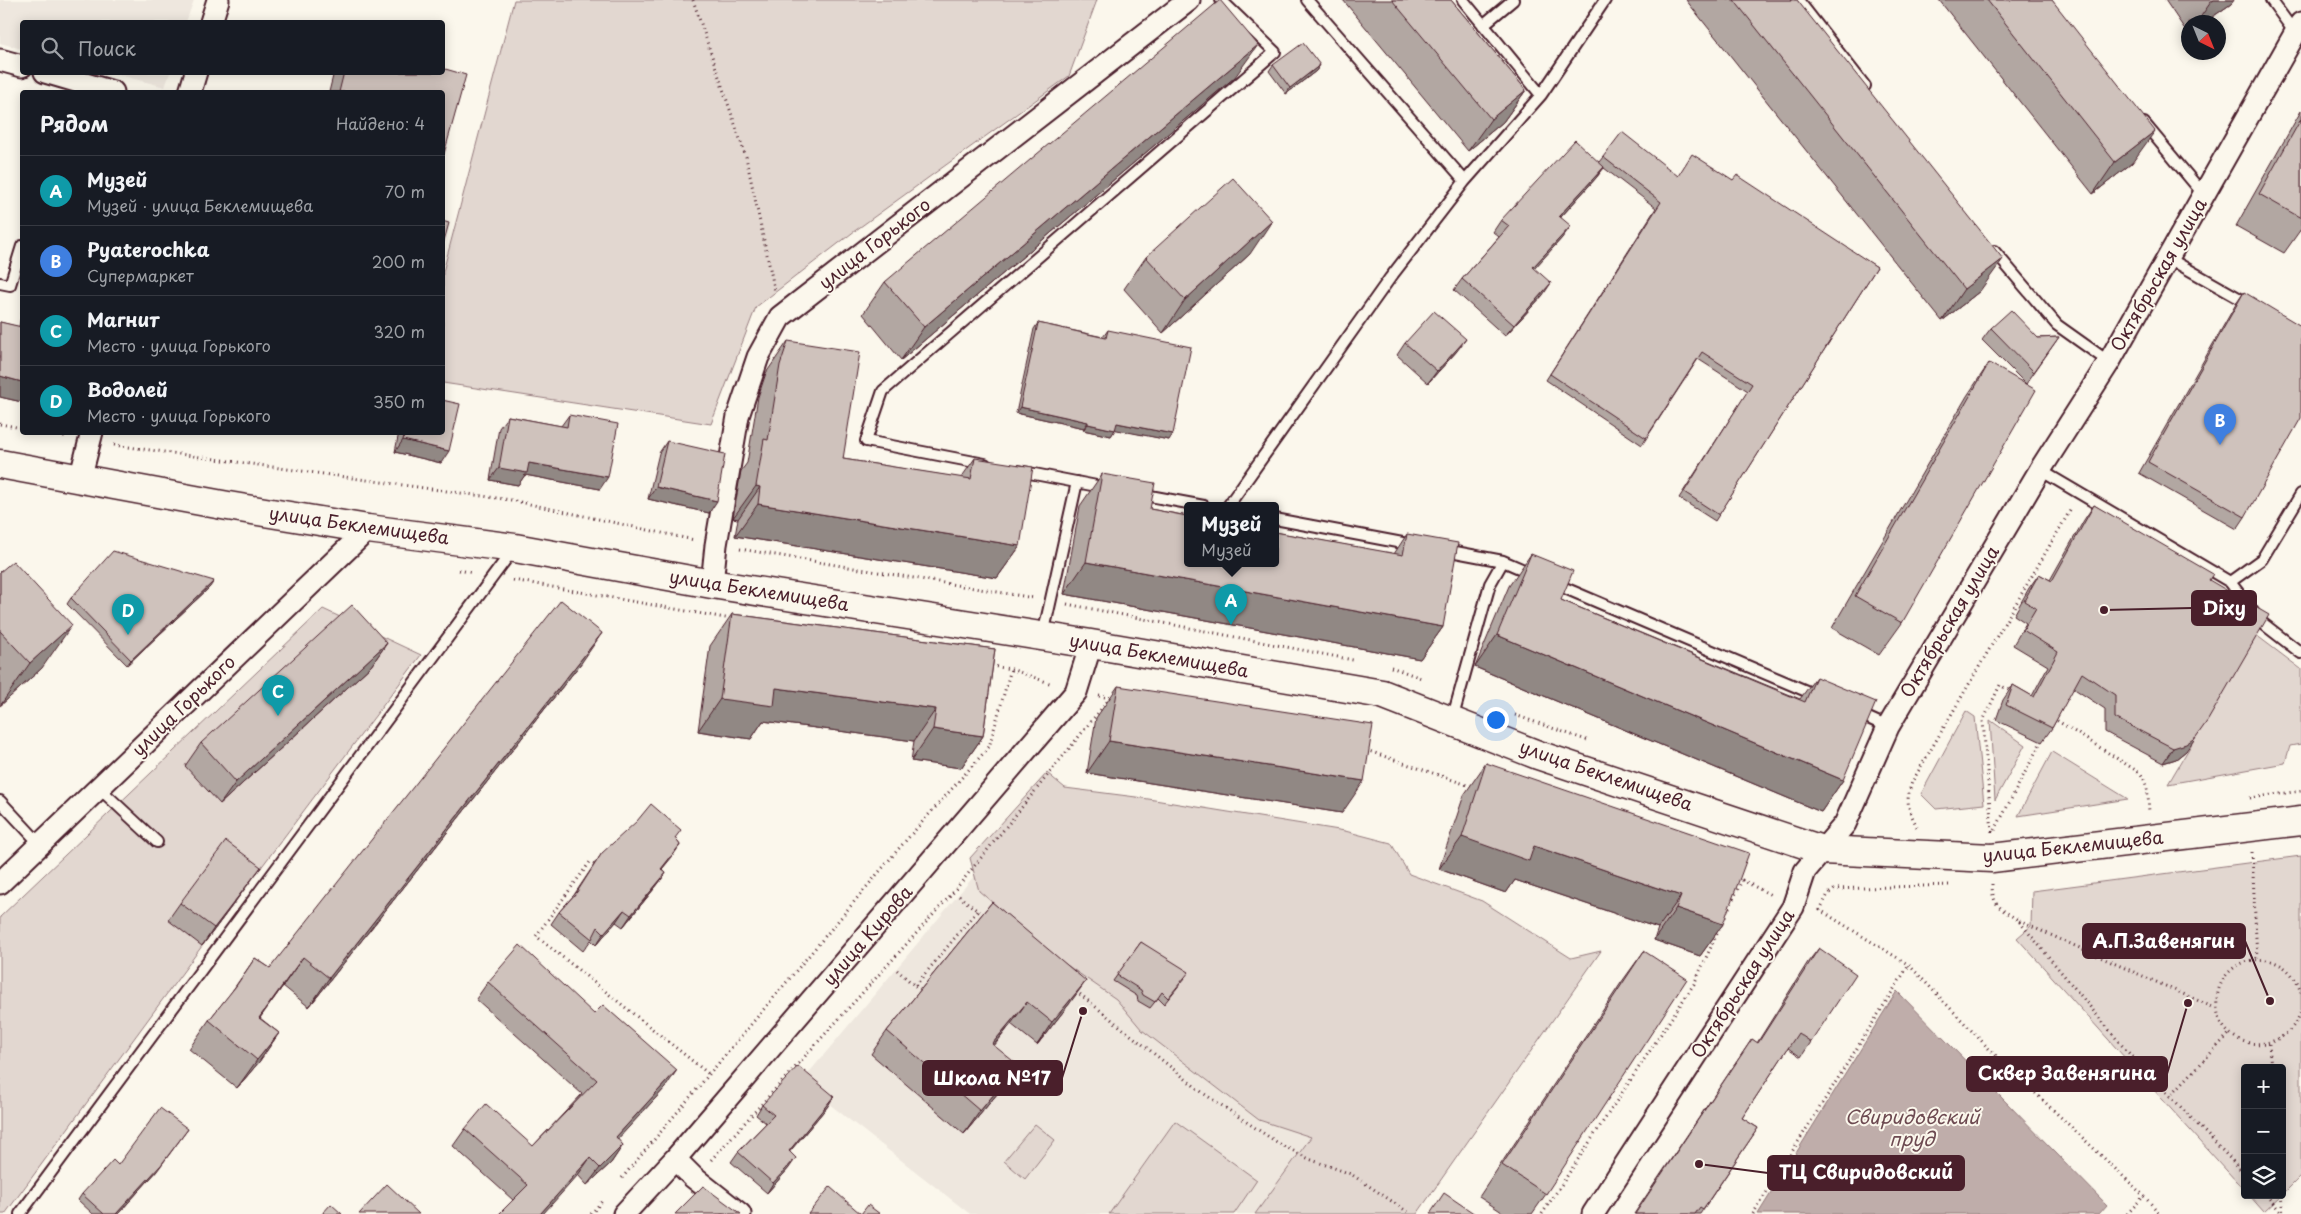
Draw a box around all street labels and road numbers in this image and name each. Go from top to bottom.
street label: улица Горького [812,190,936,295]
street label: Октябрьская улица [2103,192,2213,356]
street label: улица Беклемищева [267,499,452,551]
street label: Октябрьская улица [1893,540,2005,702]
street label: улица Беклемищева [667,562,852,617]
street label: улица Беклемищева [1068,625,1252,684]
street label: улица Горького [125,648,241,762]
street label: улица Беклемищева [1516,732,1697,817]
street label: улица Беклемищева [1981,823,2165,868]
street label: улица Кирова [816,878,919,991]
street label: Октябрьская улица [1683,903,1801,1063]

